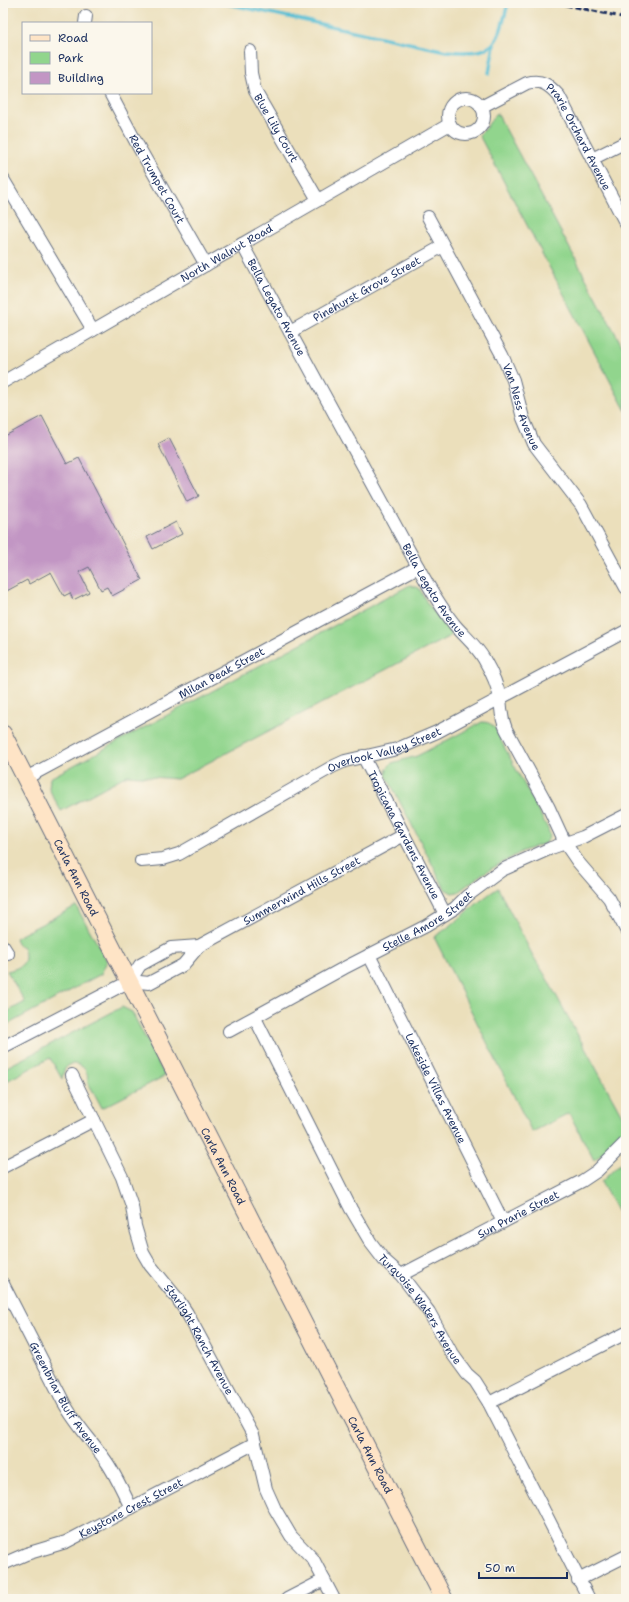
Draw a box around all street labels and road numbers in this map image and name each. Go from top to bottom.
street label: Prarie Orchard Avenue [543,80,614,193]
street label: Blue Lily Court [250,91,302,165]
street label: Red Trumpet Court [125,132,188,227]
street label: North Walnut Road [178,221,276,286]
street label: Pinehurst Grove Street [310,253,424,326]
street label: Bella Legato Avenue [243,256,309,359]
street label: Van Ness Avenue [499,361,543,454]
street label: Bella Legato Avenue [398,541,469,641]
street label: Milan Peak Street [176,644,268,702]
street label: Overlook Valley Street [325,724,444,776]
street label: Tropicana Gardens Avenue [364,768,443,902]
street label: Carla Ann Road [50,836,102,919]
street label: Summerwind Hills Street [240,853,363,929]
street label: Stelle Amore Street [380,887,476,955]
street label: Lakeside Villas Avenue [401,1031,469,1146]
street label: Carla Ann Road [197,1125,249,1208]
street label: Sun Prarie Street [475,1187,562,1242]
street label: Turquoise Waters Avenue [374,1251,465,1368]
street label: Starlight Ranch Avenue [161,1281,237,1398]
street label: Greenbriar Bluff Avenue [26,1339,105,1457]
street label: Carla Ann Road [344,1414,396,1496]
street label: Keystone Crest Street [76,1475,186,1542]

